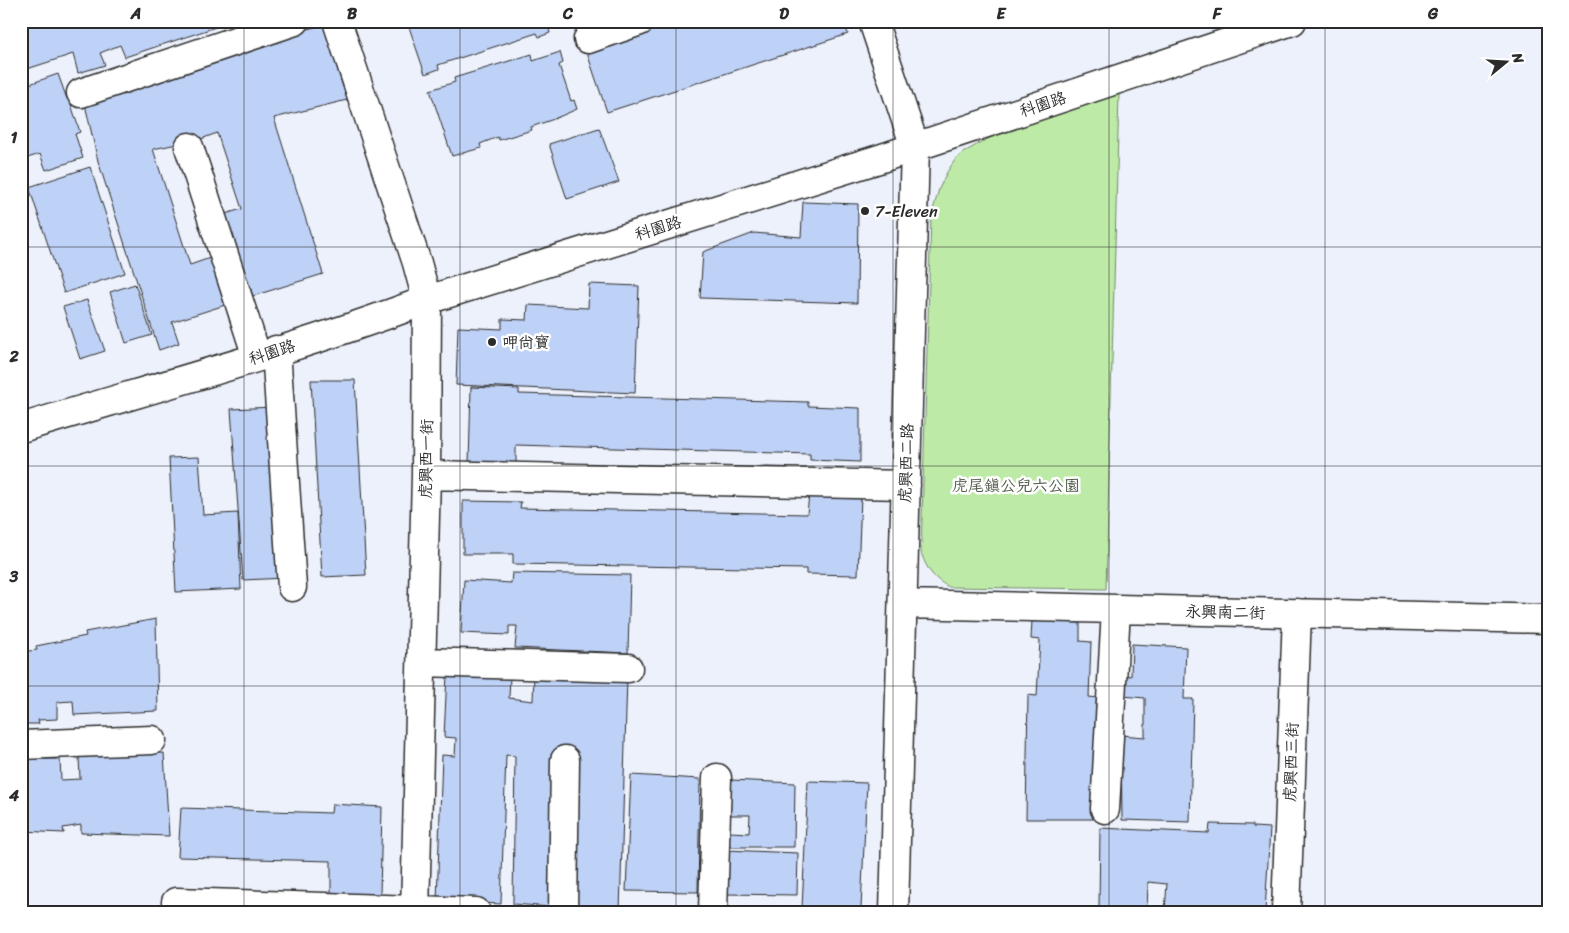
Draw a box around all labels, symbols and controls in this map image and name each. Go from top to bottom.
text: A [130,0,141,28]
text: B [347,0,358,28]
text: C [562,0,574,28]
text: D [779,0,789,28]
text: E [997,0,1007,28]
text: F [1212,0,1223,28]
text: G [1427,0,1439,28]
north arrow [1482,38,1532,88]
text: N [1504,49,1531,67]
street label: 科園路 [1016,83,1070,125]
text: 1 [11,123,18,152]
place label: 7-Eleven [875,197,938,226]
marker: 7-Eleven [859,205,871,217]
street label: 科園路 [631,207,685,249]
place label: 呷尚寶 [502,328,550,357]
street label: 科園路 [245,331,299,373]
marker: 呷尚寶 [486,336,498,348]
text: 2 [8,342,19,371]
street label: 虎興西一街 [411,419,441,499]
street label: 虎興西二路 [890,423,922,503]
park label: 虎尾鎮公兒六公園 [952,471,1080,500]
text: 3 [9,562,19,591]
street label: 永興南二街 [1185,597,1265,627]
street label: 虎興西三街 [1275,722,1307,802]
text: 4 [8,781,19,810]

